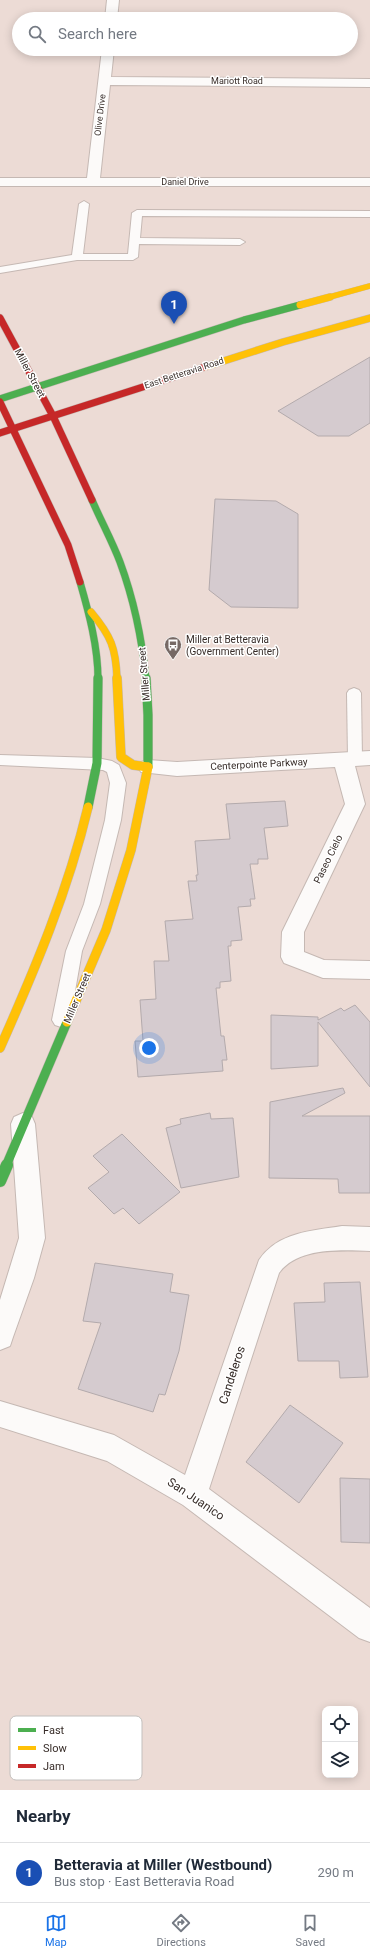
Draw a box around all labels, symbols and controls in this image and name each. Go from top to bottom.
search box [12,12,358,56]
icon: search [26,23,48,45]
text: Search here [58,25,137,43]
street label: Mariott Road [211,76,263,86]
street label: Olive Drive [92,93,108,137]
street label: Daniel Drive [161,177,209,187]
pin: 1 [161,291,187,324]
street label: Miller Street [13,347,47,399]
street label: East Betteravia Road [143,355,225,391]
place label: Miller at Betteravia (Government Center) [186,634,279,658]
bus stop icon: Miller at Betteravia (Government Center) [163,635,183,660]
street label: Miller Street [136,647,152,701]
street label: Centerpointe Parkway [210,756,308,772]
street label: Paseo Cielo [311,833,345,885]
street label: Miller Street [61,971,93,1025]
your location [139,1038,159,1058]
street label: Candeleros [216,1344,248,1406]
street label: San Juanico [165,1475,227,1523]
map controls [322,1706,358,1778]
button: locate [322,1706,358,1742]
legend [10,1716,142,1780]
text: Fast [43,1724,65,1737]
text: Slow [43,1742,67,1755]
button: layers [322,1742,358,1778]
text: Jam [43,1760,65,1773]
text: Nearby [16,1806,71,1826]
text: Betteravia at Miller (Westbound) [54,1856,272,1874]
text: 1 [25,1865,33,1880]
text: 290 m [317,1865,354,1880]
text: Bus stop · East Betteravia Road [54,1874,234,1889]
tab: Map [45,1912,67,1949]
tab: Directions [156,1912,206,1949]
tab: Saved [295,1912,325,1949]

